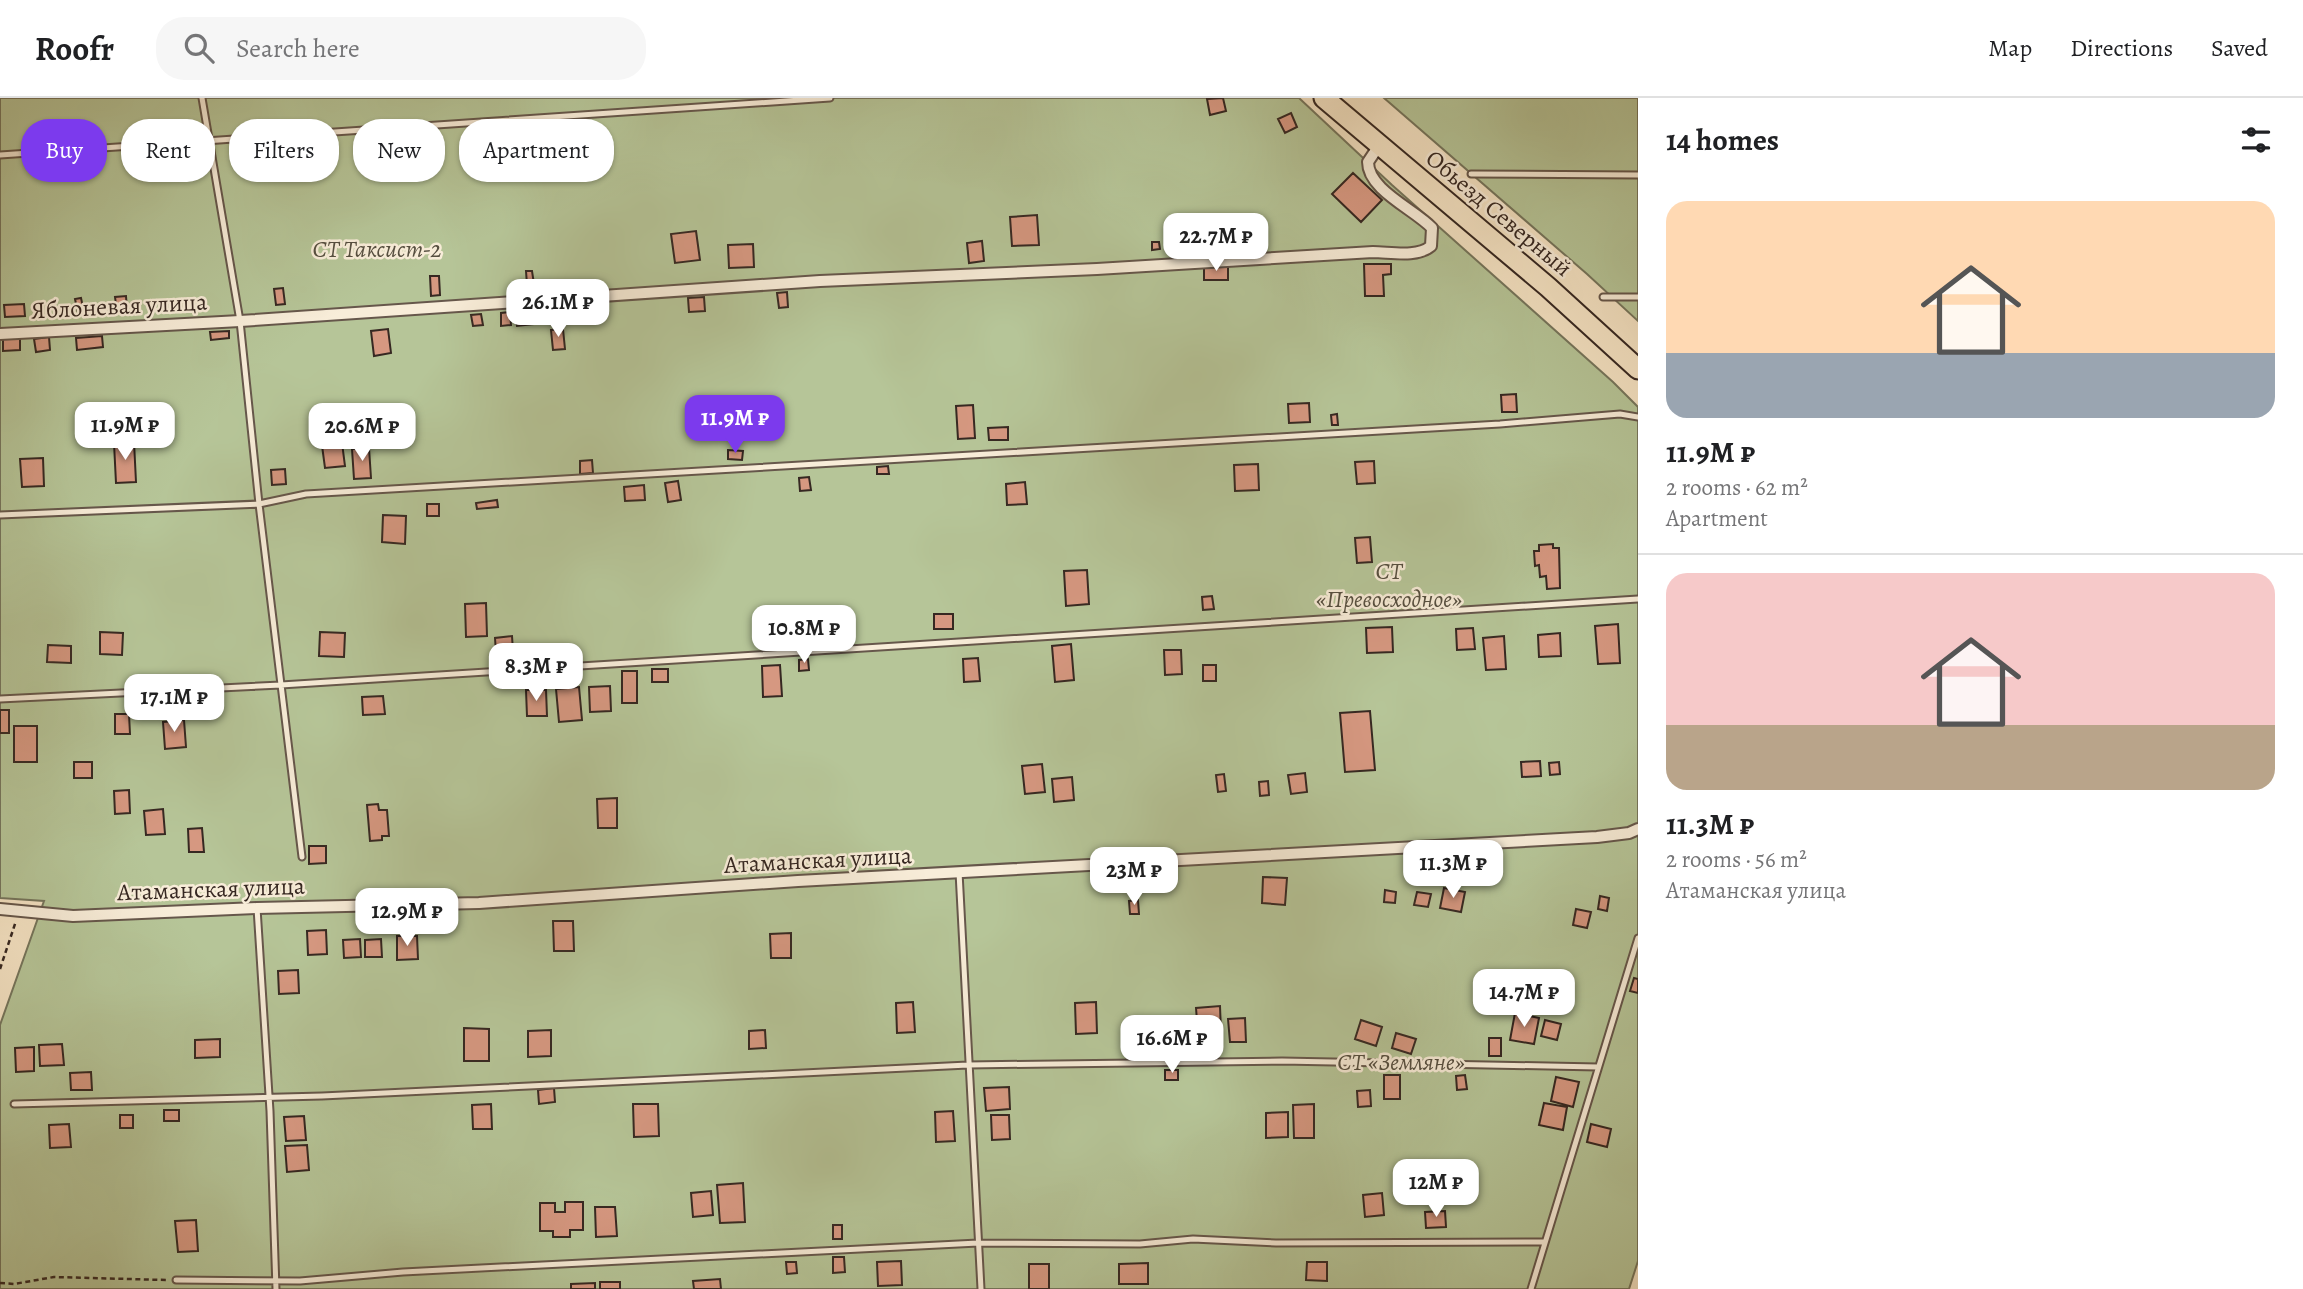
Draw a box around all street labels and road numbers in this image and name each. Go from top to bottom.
street label: Обьезд Северный [1419,142,1579,284]
street label: Яблоневая улица [30,285,208,327]
street label: Атаманская улица [722,839,913,881]
street label: Атаманская улица [116,870,305,908]

